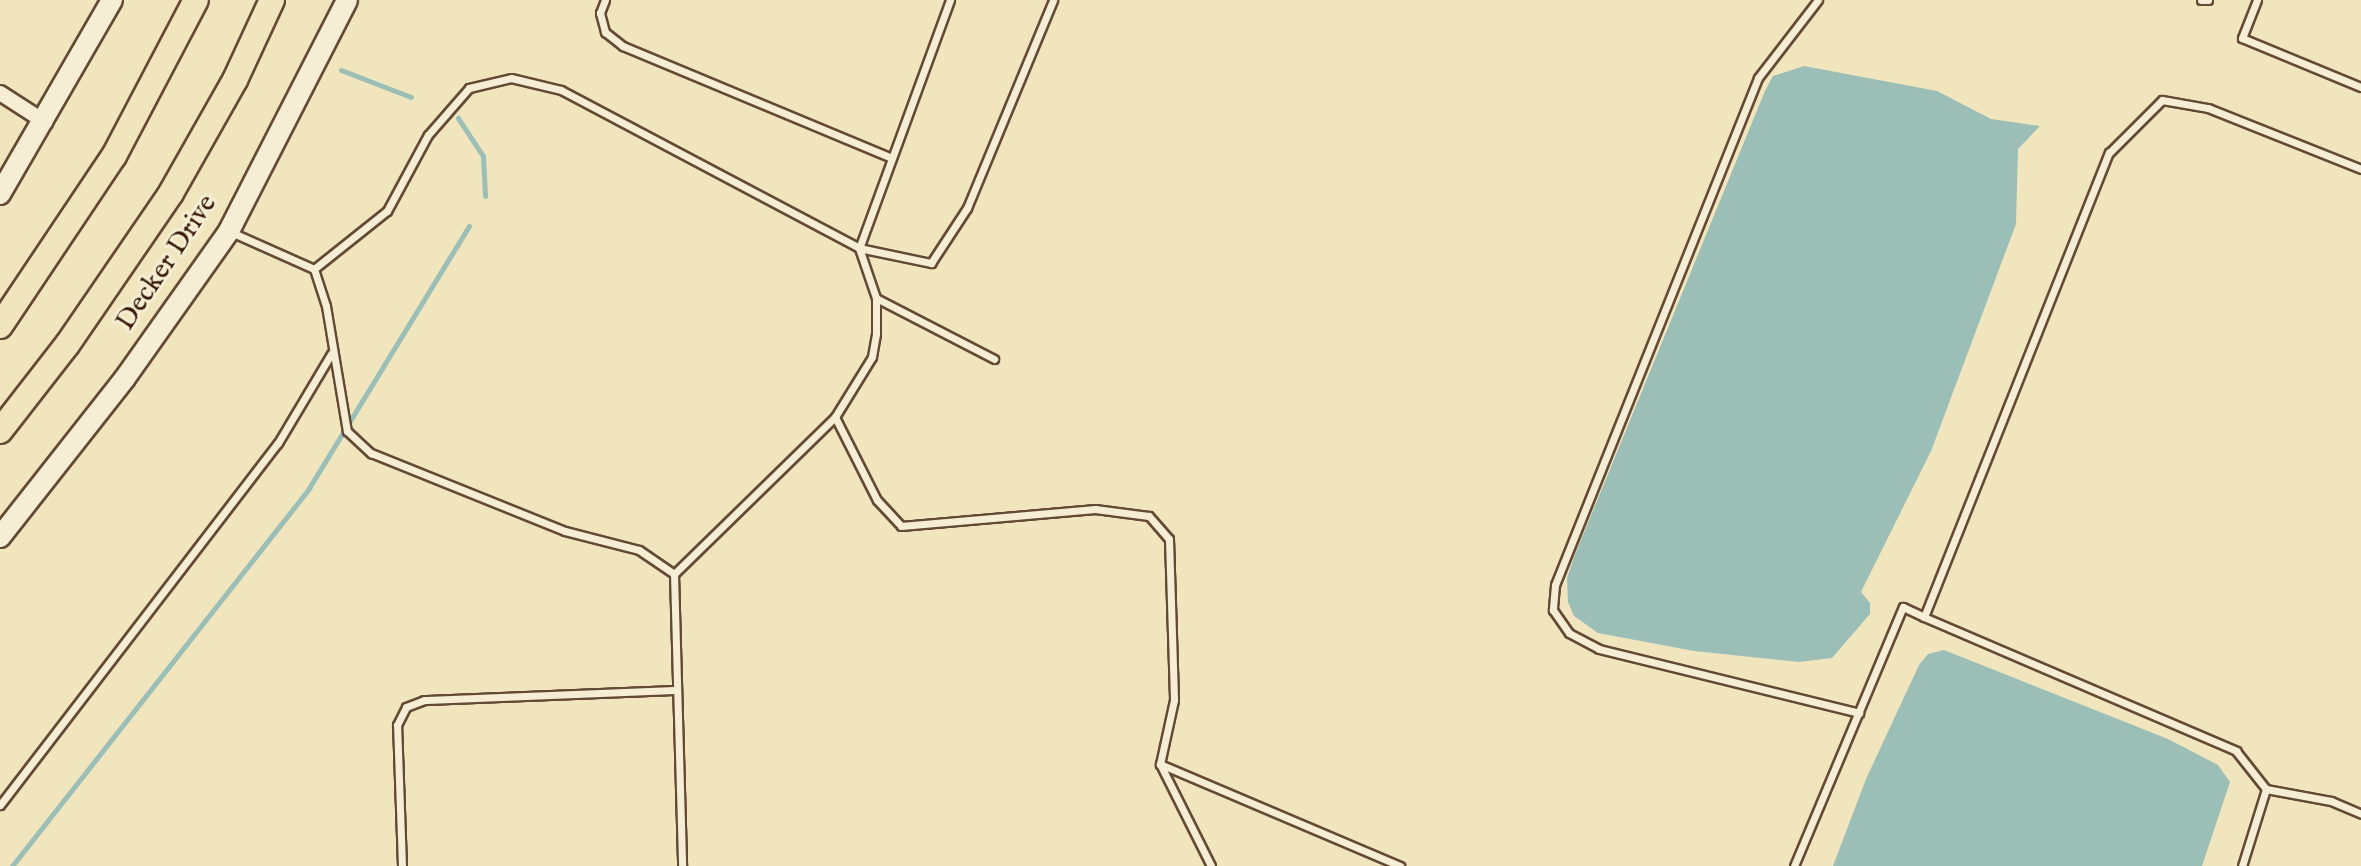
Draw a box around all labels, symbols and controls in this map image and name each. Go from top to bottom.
street label: Decker Drive [109,189,225,337]

